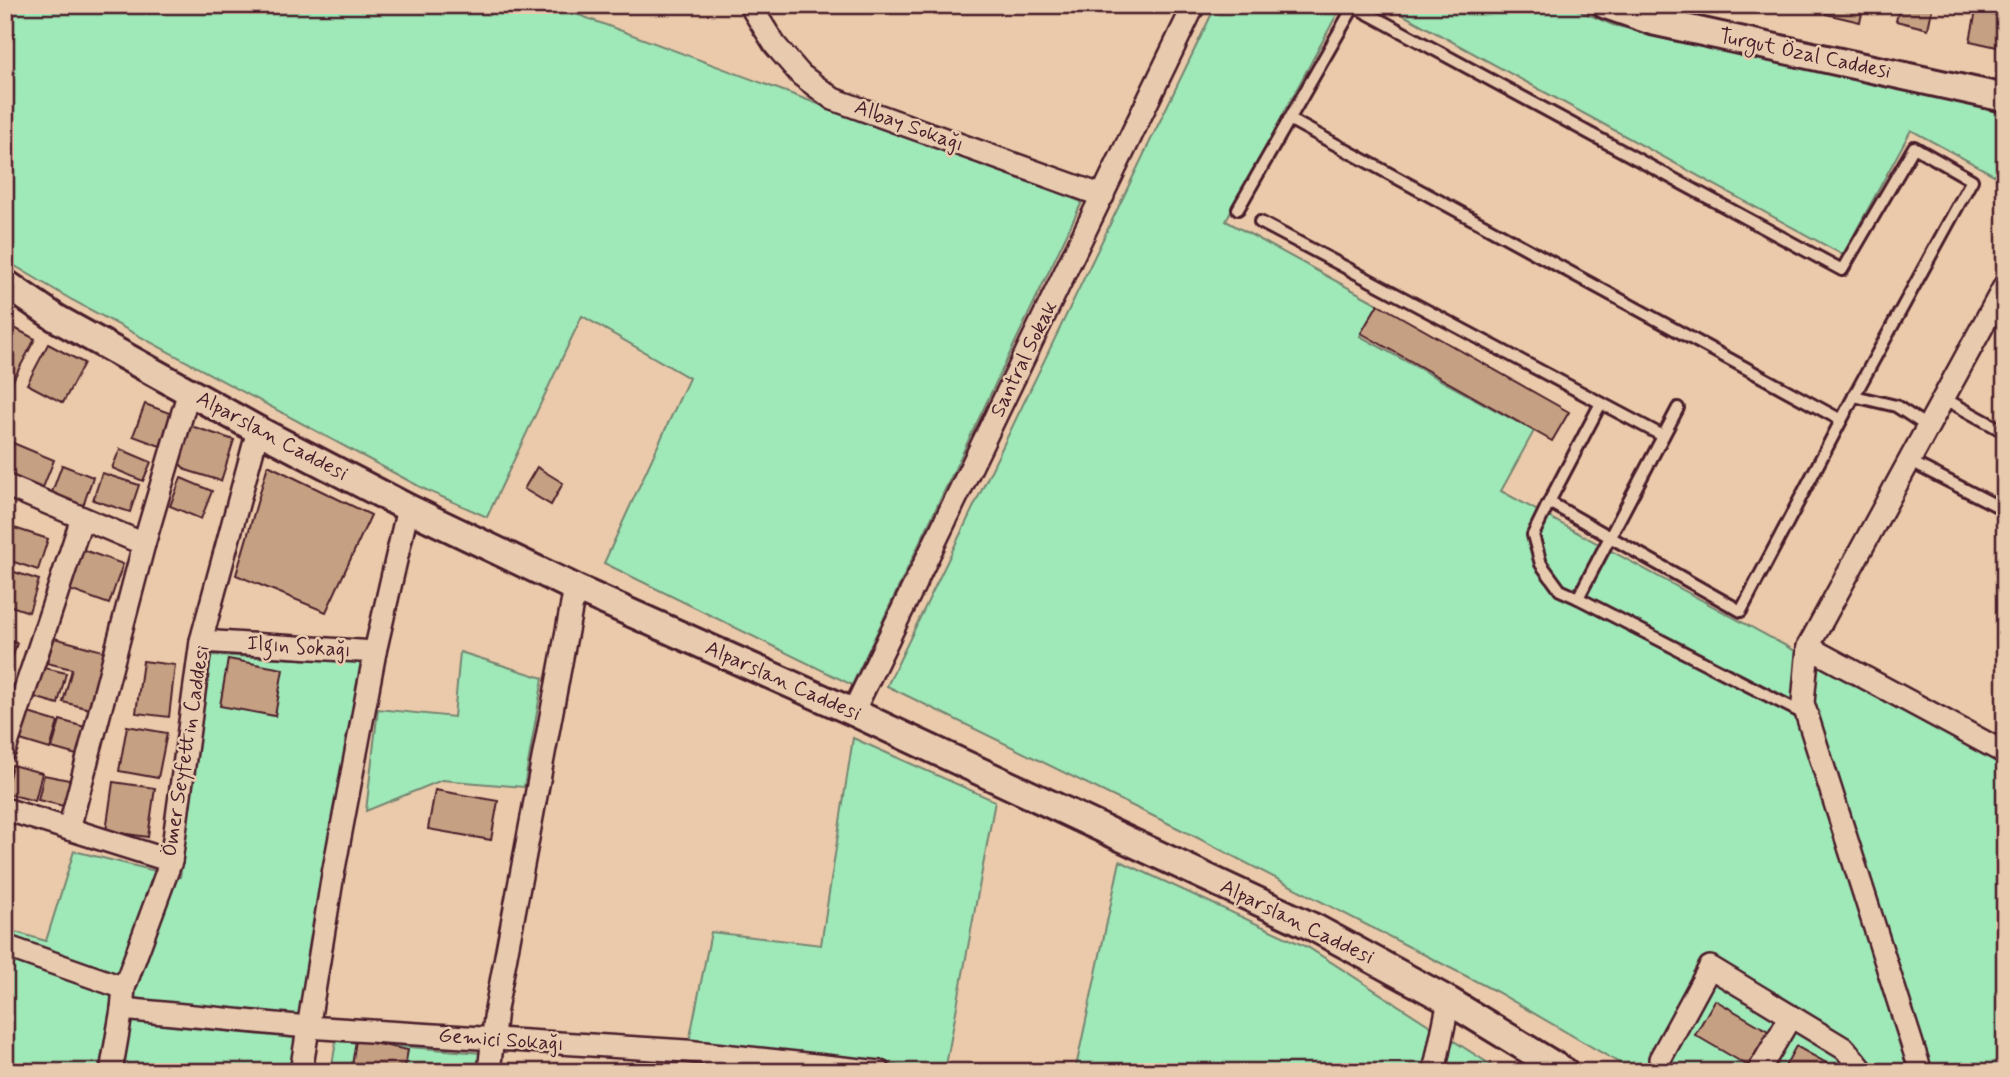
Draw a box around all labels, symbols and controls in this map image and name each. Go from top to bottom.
street label: Turgut Özal Caddesi [1716,22,1894,87]
street label: Albay Sokağı [851,93,967,159]
street label: Santral Sokak [984,296,1064,422]
street label: Alparslan Caddesi [191,384,353,488]
street label: Ilgın Sokağı [246,629,352,667]
street label: Alparslan Caddesi [701,634,865,728]
street label: Ömer Seyfettin Caddesi [155,643,217,859]
street label: Alparslan Caddesi [1215,873,1379,971]
street label: Gemici Sokağı [437,1022,565,1058]

